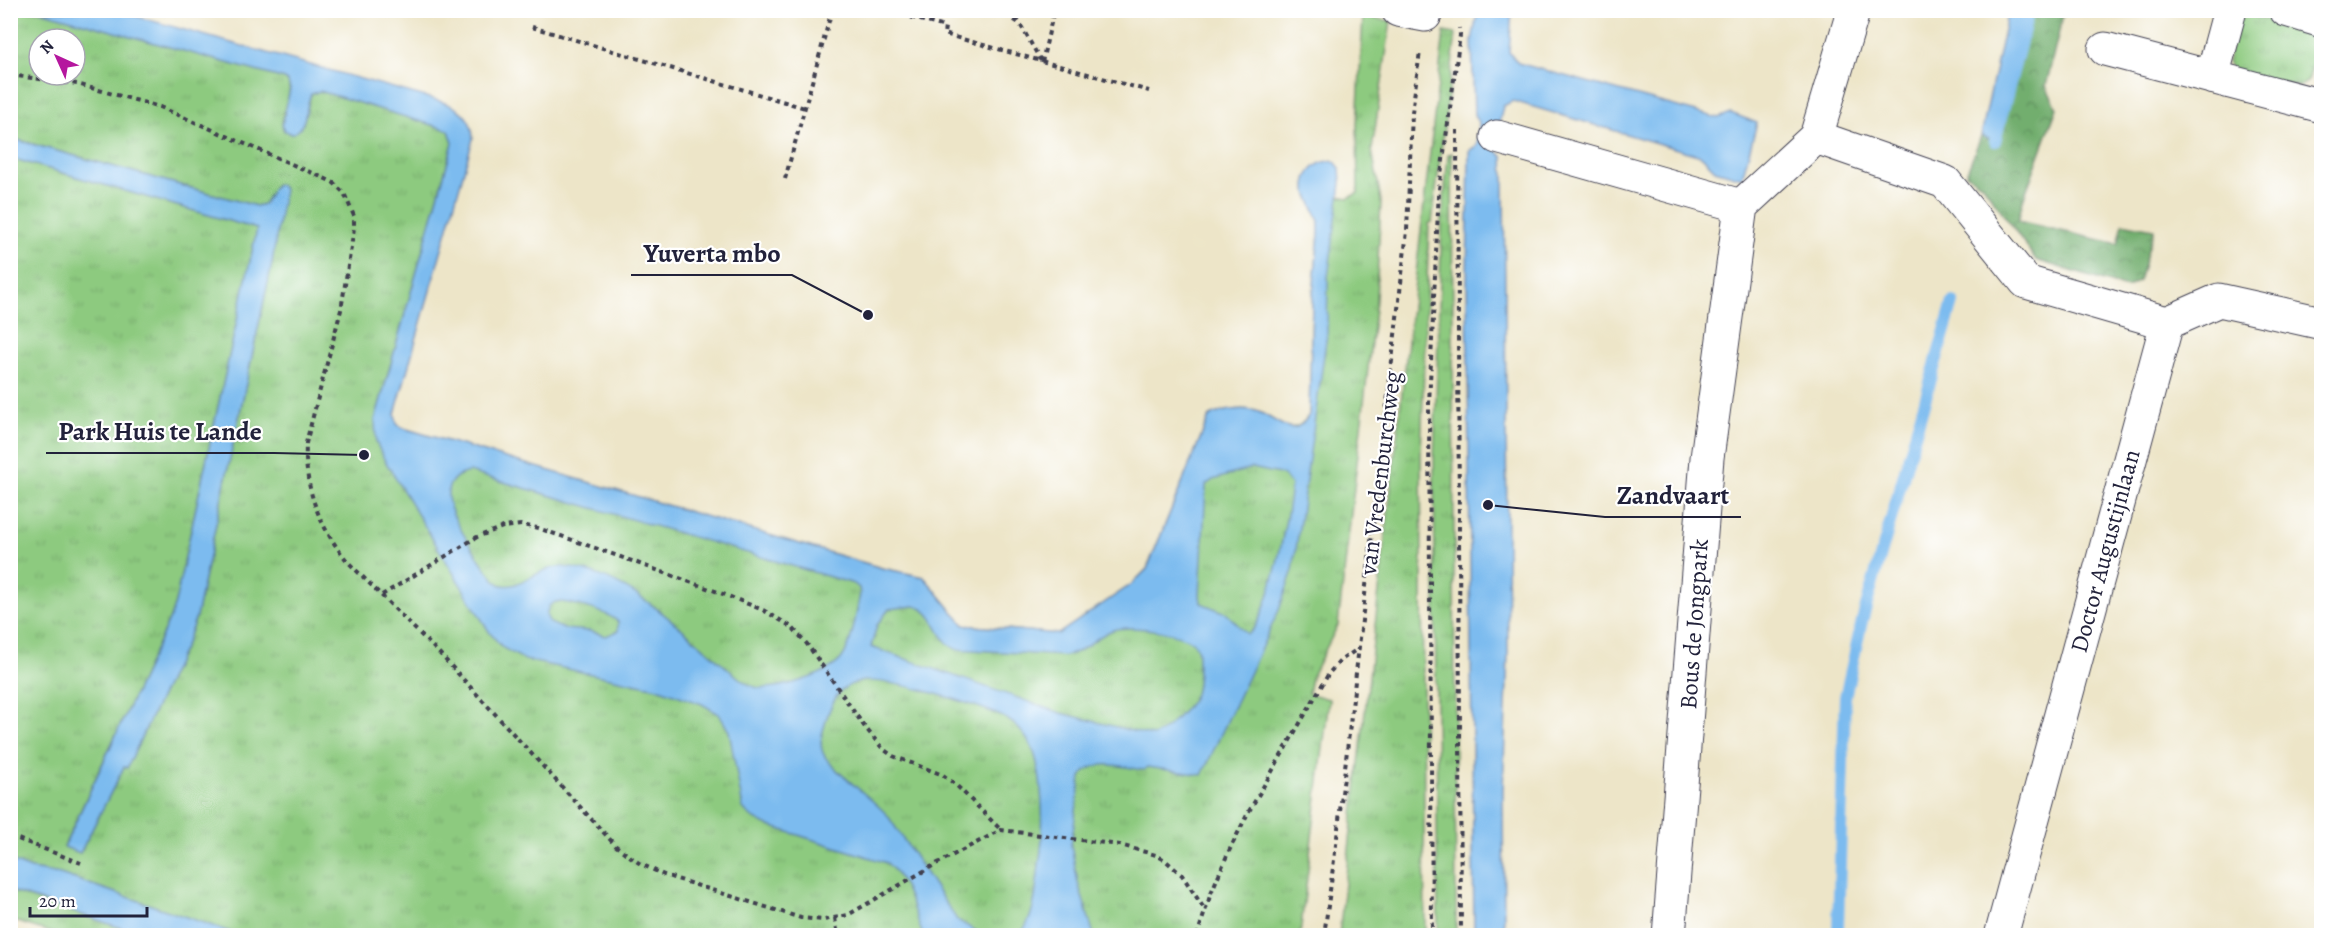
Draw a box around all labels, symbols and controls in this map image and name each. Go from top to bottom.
north arrow [27,27,87,87]
text: N [35,35,59,59]
callout: Yuverta mbo [631,231,792,275]
text: Yuverta mbo [642,236,781,271]
street label: van Vredenburchweg [1351,369,1408,578]
callout: Park Huis te Lande [46,409,274,453]
text: Park Huis te Lande [58,414,262,449]
street label: Doctor Augustijnlaan [2062,446,2148,656]
callout: Zandvaart [1605,473,1741,517]
text: Zandvaart [1617,478,1730,513]
street label: Bous de Jongpark [1672,538,1716,710]
scale bar [30,880,147,918]
text: 20 m [39,889,76,913]

